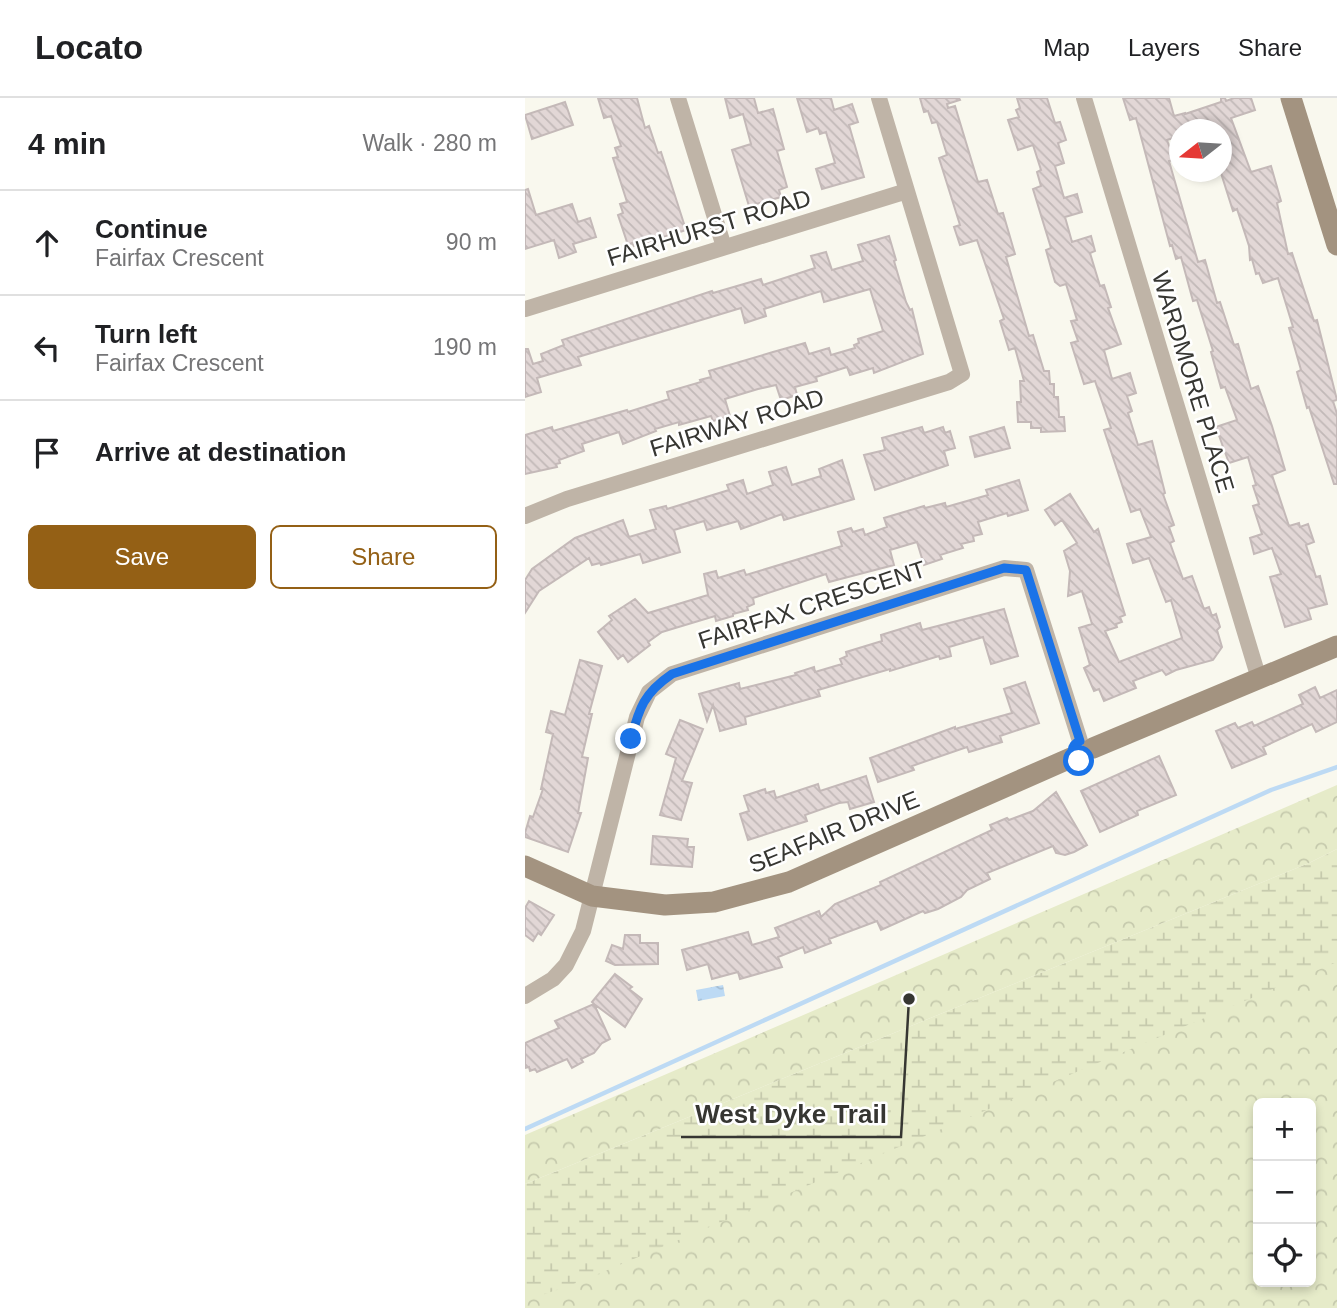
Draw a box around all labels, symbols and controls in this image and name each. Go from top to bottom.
text: Locato [35,29,143,66]
text: Map [1043,34,1090,61]
text: Layers [1128,34,1200,61]
text: Share [1238,34,1302,61]
north arrow [1169,119,1232,182]
text: 4 min [28,127,106,160]
text: Walk · 280 m [362,130,497,156]
street label: FAIRHURST ROAD [604,184,814,271]
text: Continue [95,214,208,244]
icon: ahead [28,224,66,262]
text: 90 m [446,229,497,255]
text: Fairfax Crescent [95,245,264,271]
street label: WARDMORE PLACE [1147,268,1240,496]
text: Turn left [95,319,197,349]
icon: left [28,329,66,367]
text: 190 m [433,334,497,360]
text: Fairfax Crescent [95,350,264,376]
street label: FAIRWAY ROAD [647,383,827,462]
icon: arrive [28,434,66,472]
text: Arrive at destination [95,437,346,467]
button: Save [28,525,256,589]
button: Share [270,525,497,589]
street label: FAIRFAX CRESCENT [695,555,929,654]
route end [615,723,646,754]
route start [1063,745,1094,776]
street label: SEAFAIR DRIVE [745,785,923,878]
callout: West Dyke Trail [681,1090,901,1137]
map controls [1253,1098,1316,1287]
button: + [1253,1098,1316,1161]
text: West Dyke Trail [695,1099,887,1129]
button: − [1253,1161,1316,1224]
button: locate [1253,1224,1316,1287]

